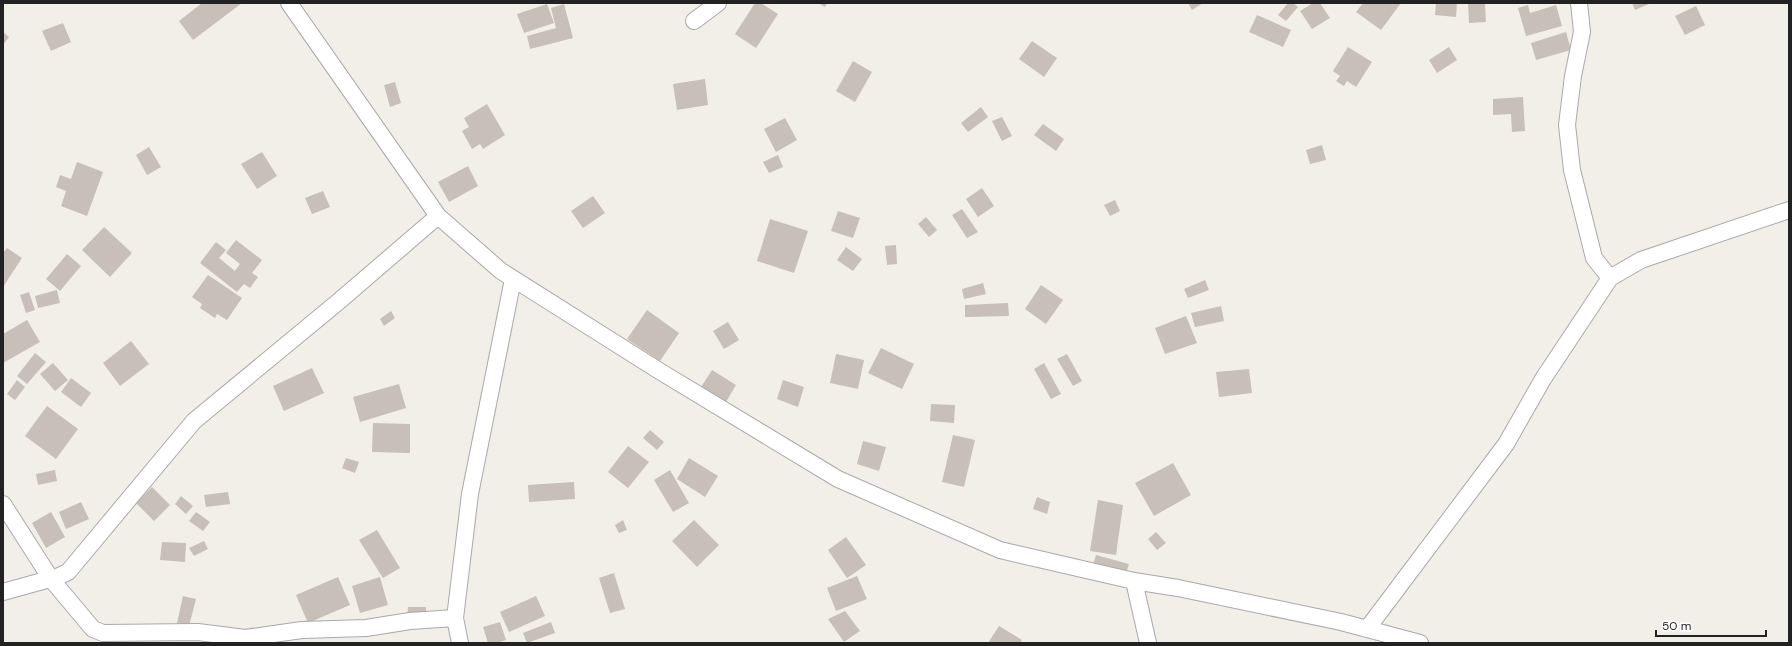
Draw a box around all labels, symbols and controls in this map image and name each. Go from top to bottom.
scale bar [1656,612,1766,638]
text: 50 m [1662,618,1691,634]

